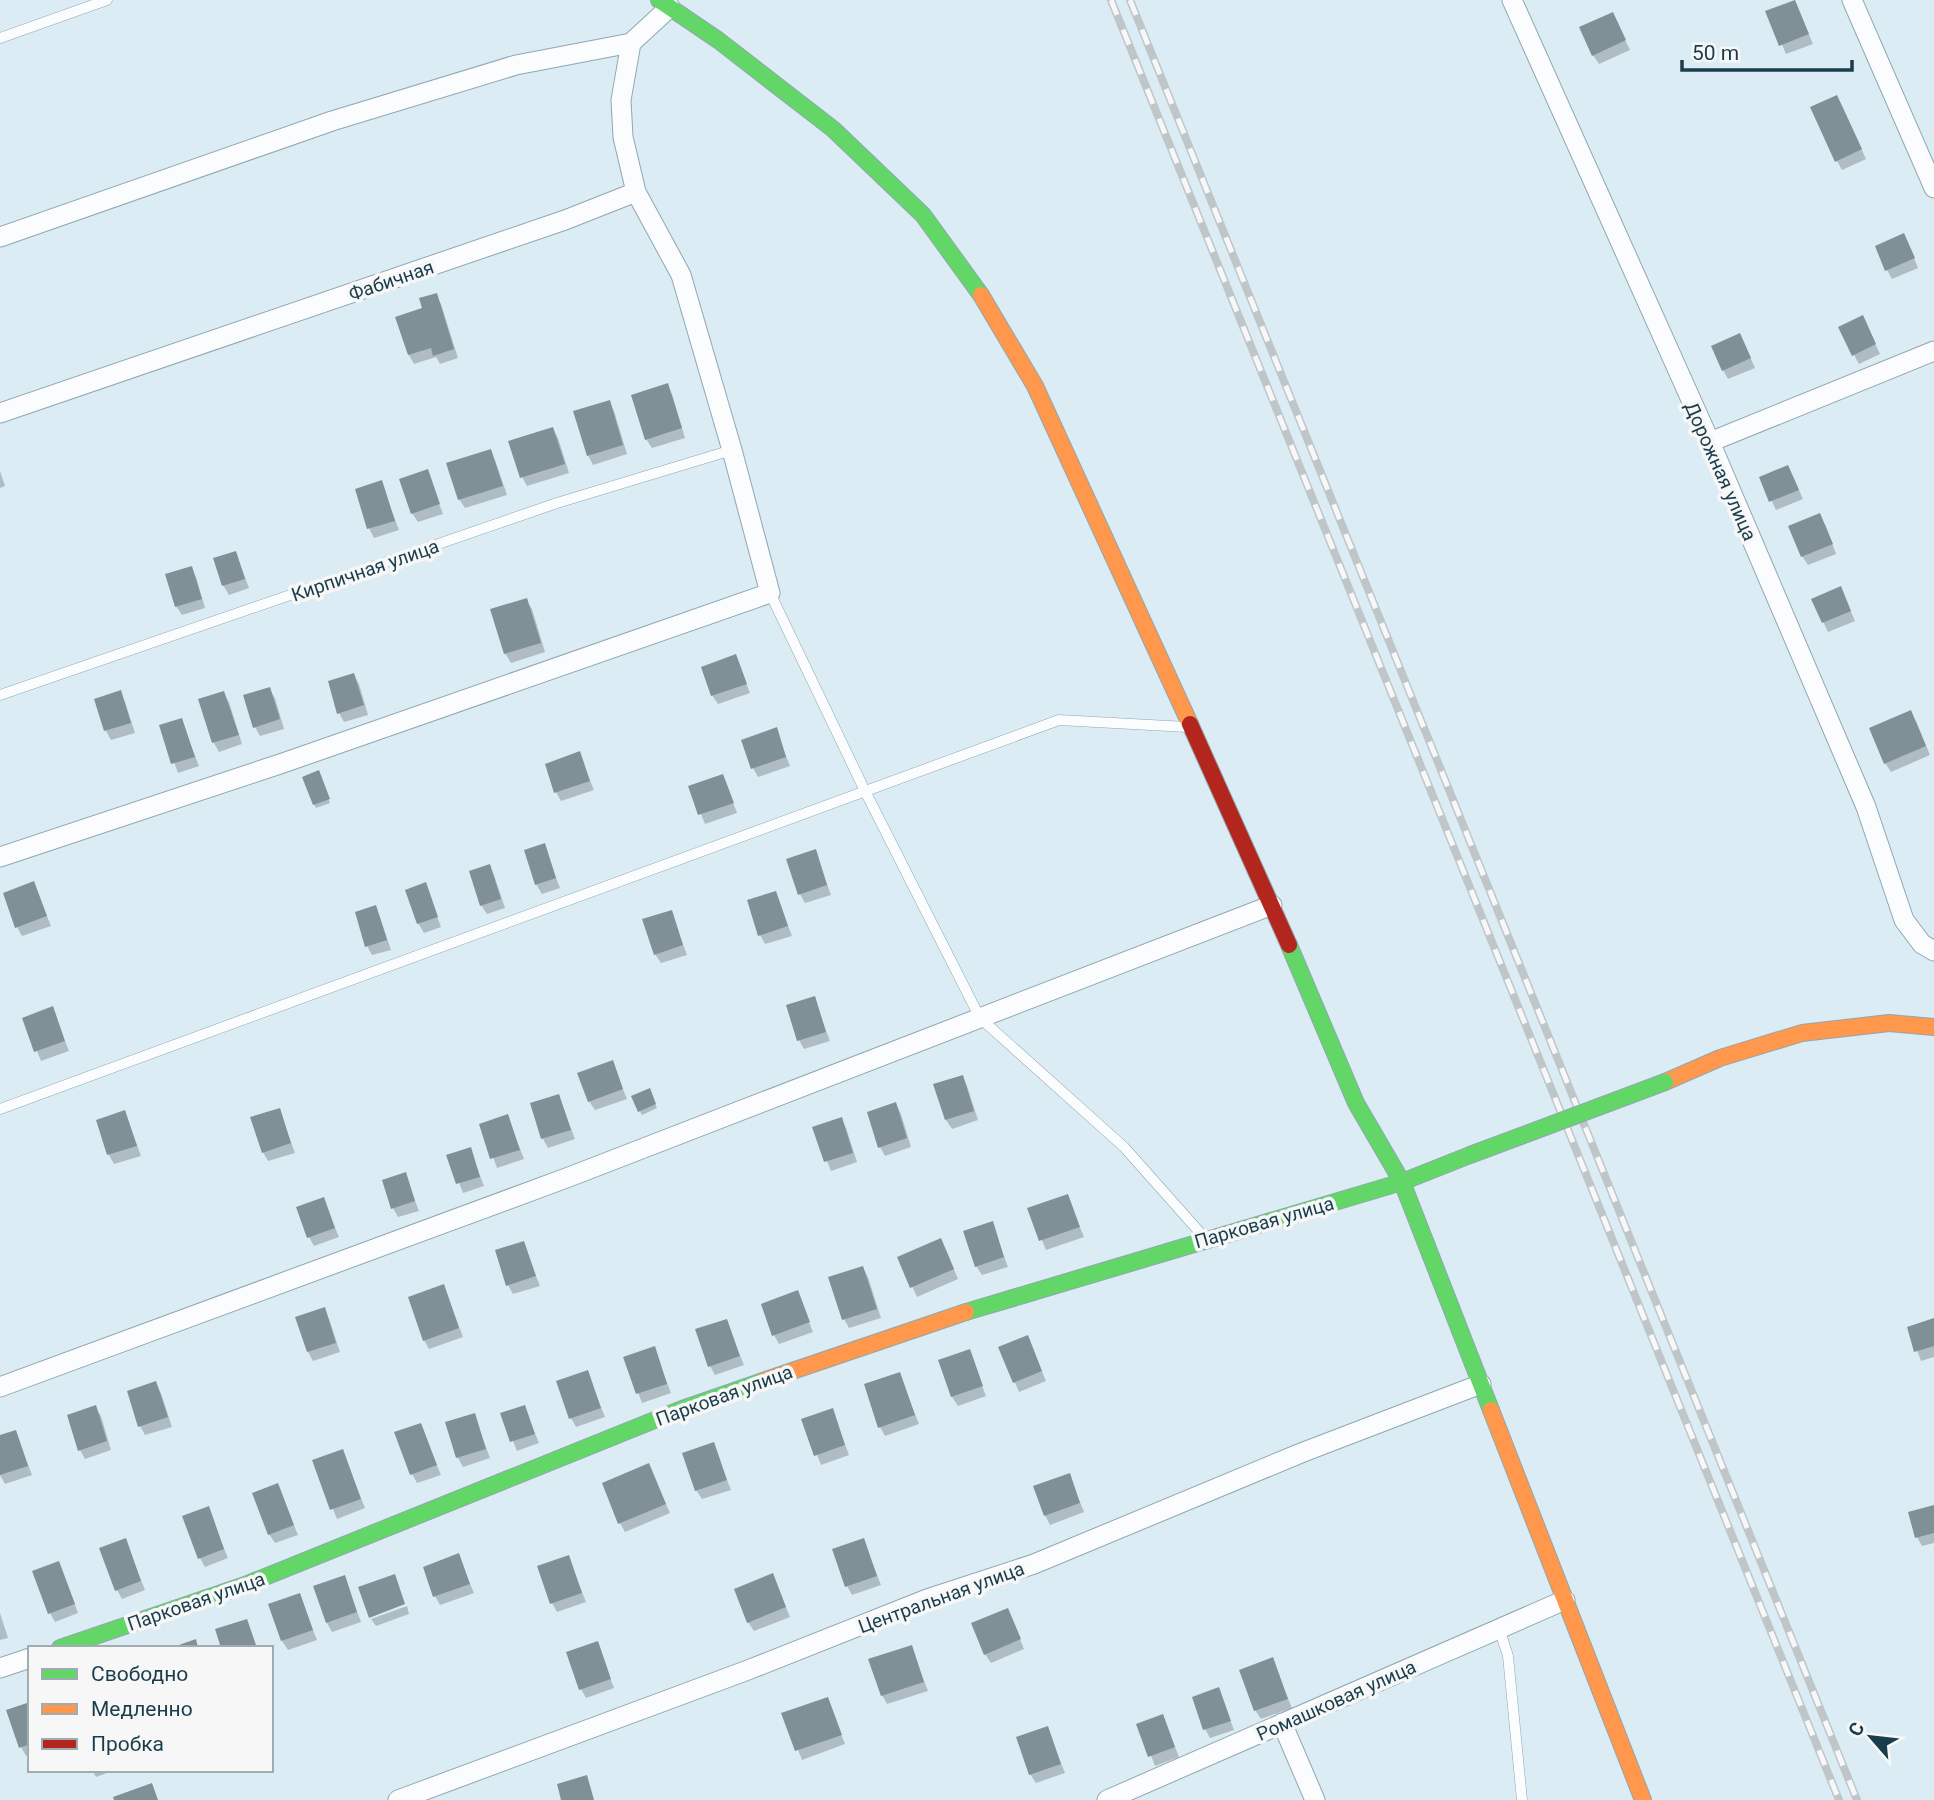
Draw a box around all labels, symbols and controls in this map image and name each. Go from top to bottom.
scale bar [1682,28,1852,72]
text: 50 m [1692,41,1739,65]
street label: Фабичная [346,255,437,306]
street label: Дорожная улица [1680,398,1761,544]
street label: Кирпичная улица [288,534,442,606]
street label: Парковая улица [1192,1192,1337,1253]
street label: Парковая улица [653,1360,796,1431]
street label: Центральная улица [855,1557,1027,1638]
street label: Парковая улица [124,1567,268,1636]
legend [28,1646,273,1772]
street label: Ромашковая улица [1253,1655,1419,1746]
text: Свободно [91,1662,188,1686]
text: Медленно [91,1697,193,1721]
north arrow [1836,1702,1906,1772]
text: С [1843,1718,1870,1740]
text: Пробка [91,1732,164,1756]

